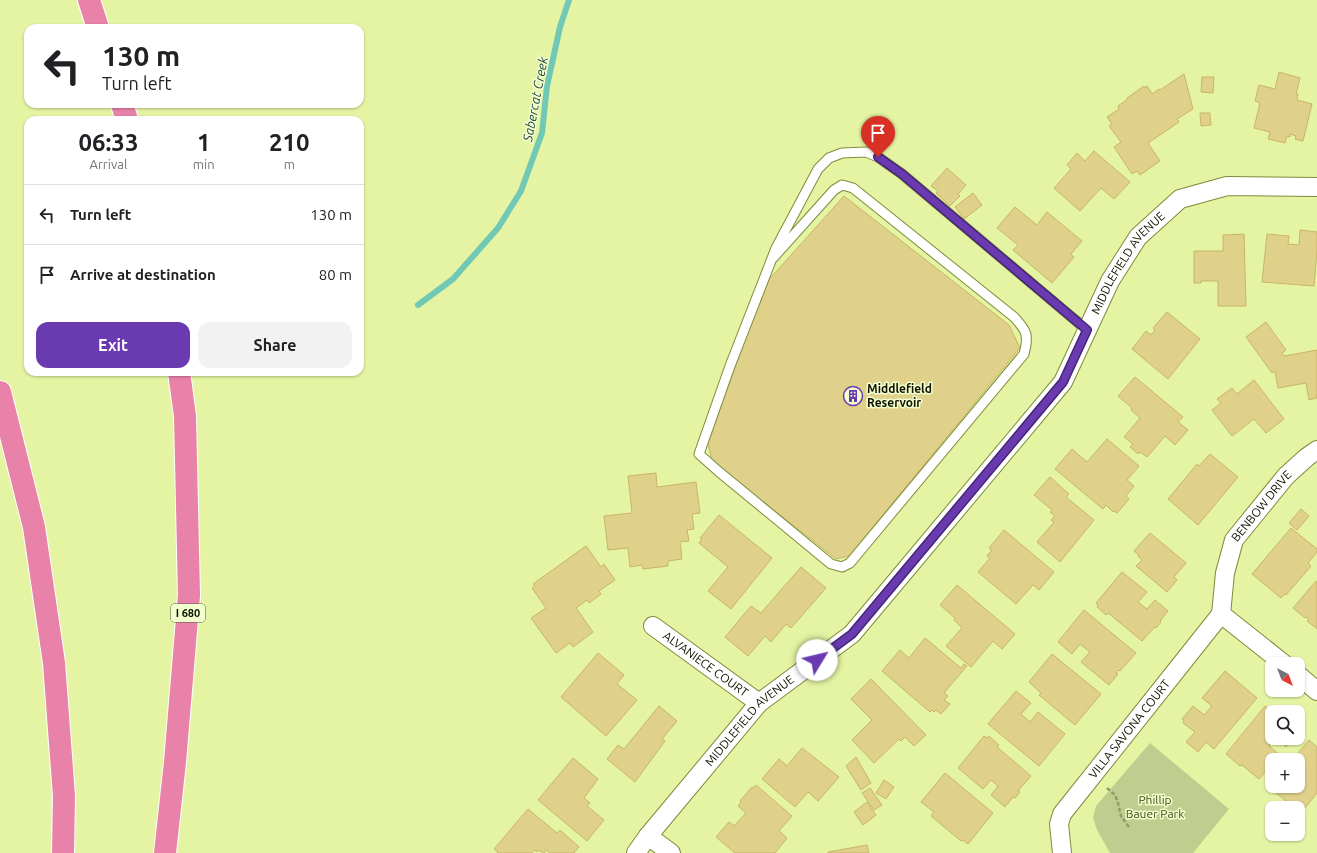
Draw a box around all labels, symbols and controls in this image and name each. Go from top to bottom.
icon: left [36,40,88,92]
text: 130 m [102,40,180,71]
water label: Sabercat Creek [520,55,550,144]
text: Turn left [102,73,172,93]
pin [861,116,895,157]
icon: arrive [867,122,889,144]
text: 06:33 [78,129,138,156]
text: 1 [197,129,210,156]
text: 210 [269,129,310,156]
text: Arrival [89,157,127,171]
text: min [193,157,215,171]
text: m [284,157,295,171]
icon: left [36,204,58,226]
text: Turn left [70,206,131,223]
text: 130 m [310,206,352,223]
street label: MIDDLEFIELD AVENUE [1089,209,1167,316]
icon: arrive [36,264,58,286]
text: Arrive at destination [70,266,216,283]
text: 80 m [319,266,352,283]
button: Exit [36,322,190,368]
button: Share [198,322,352,368]
place label: Middlefield Reservoir [867,382,932,409]
building icon: Middlefield Reservoir [842,385,864,407]
street label: BENBOW DRIVE [1229,467,1294,544]
road number: I 680 [171,604,205,622]
street label: ALVANIECE COURT [661,629,751,699]
position arrow [796,639,838,681]
north arrow [1265,657,1305,697]
map controls [1265,657,1305,841]
street label: MIDDLEFIELD AVENUE [702,672,796,768]
street label: VILLA SAVONA COURT [1086,677,1172,781]
button: search [1265,705,1305,745]
button: + [1265,753,1305,793]
park label: Phillip Bauer Park [1126,793,1184,820]
button: − [1265,801,1305,841]

